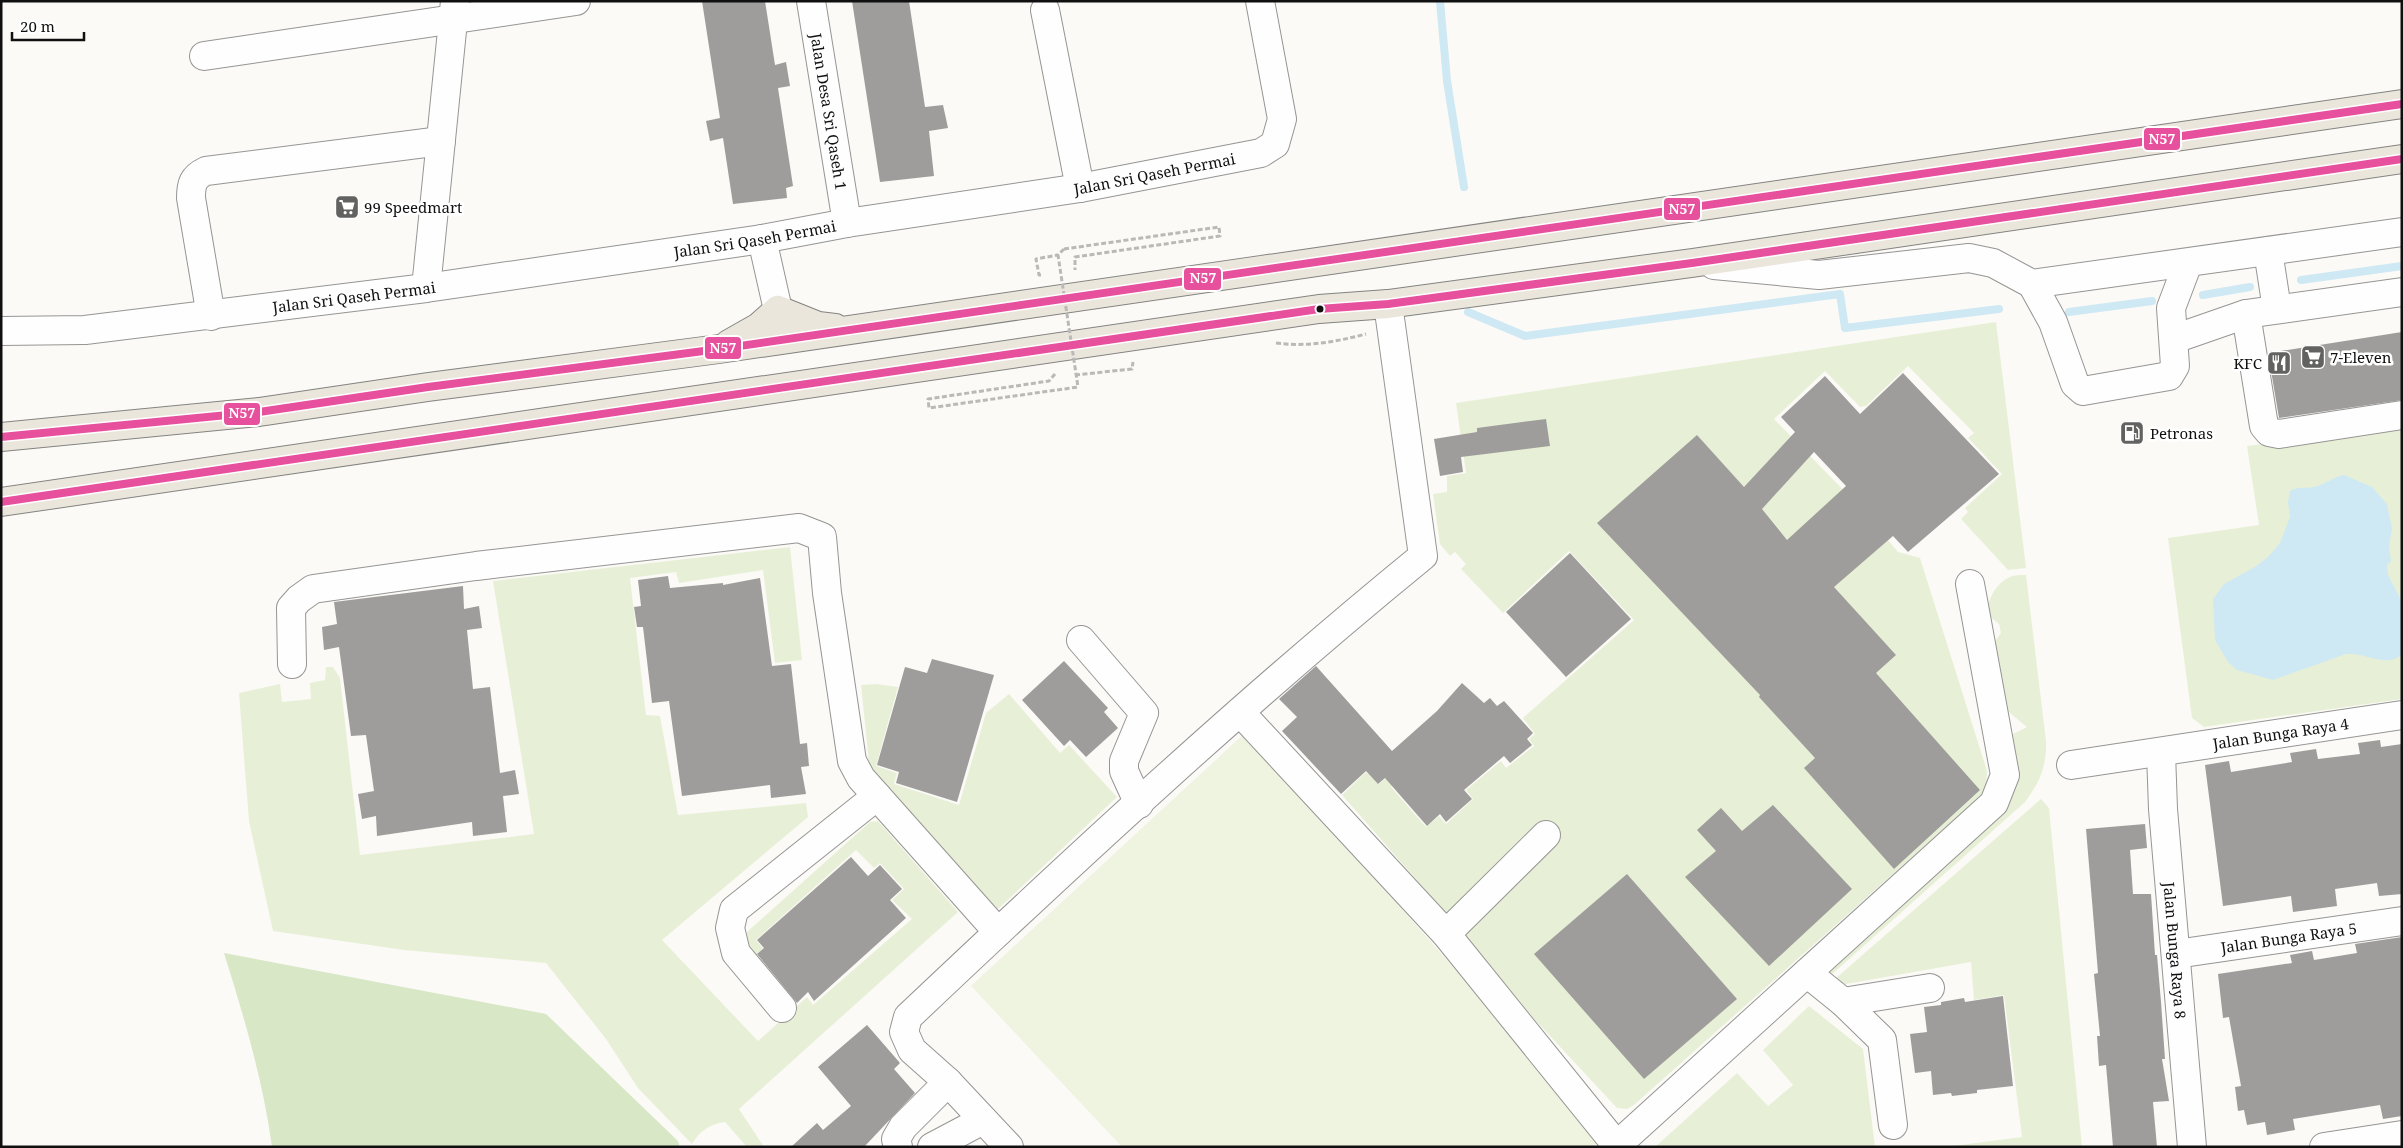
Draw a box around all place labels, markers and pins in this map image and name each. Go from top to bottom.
supermarket icon: 99 Speedmart [334,194,360,220]
place label: 99 Speedmart [364,197,462,217]
unlabelled marker [1315,304,1325,314]
supermarket icon: 7-Eleven [2300,344,2326,370]
place label: 7-Eleven [2330,347,2392,367]
restaurant icon: KFC [2266,350,2292,376]
place label: KFC [2233,353,2262,373]
fuel station icon: Petronas [2119,420,2145,446]
place label: Petronas [2150,423,2213,443]

